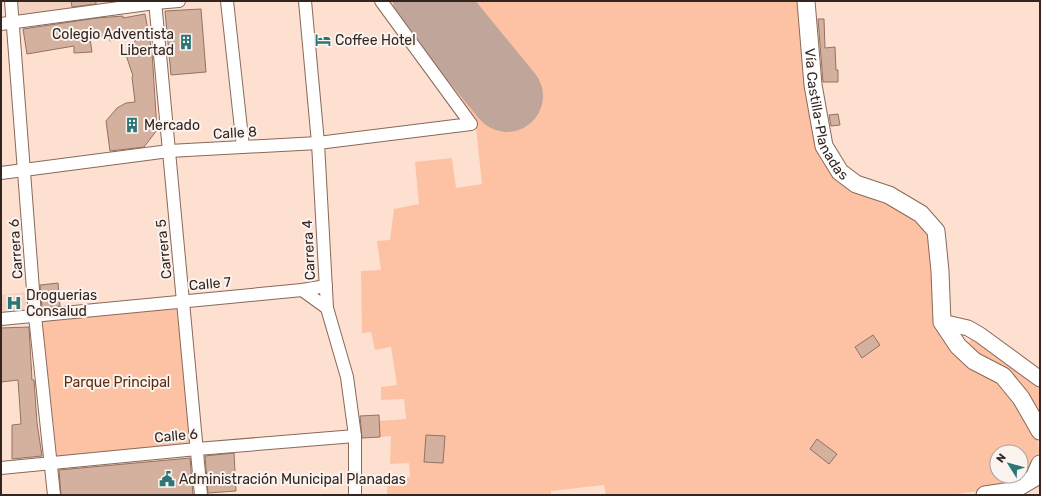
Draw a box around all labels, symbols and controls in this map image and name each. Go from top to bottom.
place label: Colegio Adventista Libertad [52,26,174,59]
hotel icon: Coffee Hotel [314,31,332,49]
place label: Coffee Hotel [335,32,416,49]
building icon: Colegio Adventista Libertad [177,33,195,51]
street label: Vía Castilla-Planadas [801,47,851,184]
building icon: Mercado [123,116,141,134]
place label: Mercado [144,117,200,134]
street label: Calle 8 [213,123,258,143]
street label: Carrera 6 [5,218,27,280]
street label: Carrera 5 [152,218,176,280]
street label: Carrera 4 [299,219,319,281]
street label: Calle 7 [188,274,232,294]
place label: Droguerias Consalud [26,287,97,320]
hospital icon: Droguerias Consalud [5,294,23,312]
park label: Parque Principal [64,374,170,391]
street label: Calle 6 [154,426,198,446]
north arrow [989,444,1029,484]
text: N [994,451,1009,465]
public building icon: Administración Municipal Planadas [158,470,176,488]
place label: Administración Municipal Planadas [179,471,406,488]

